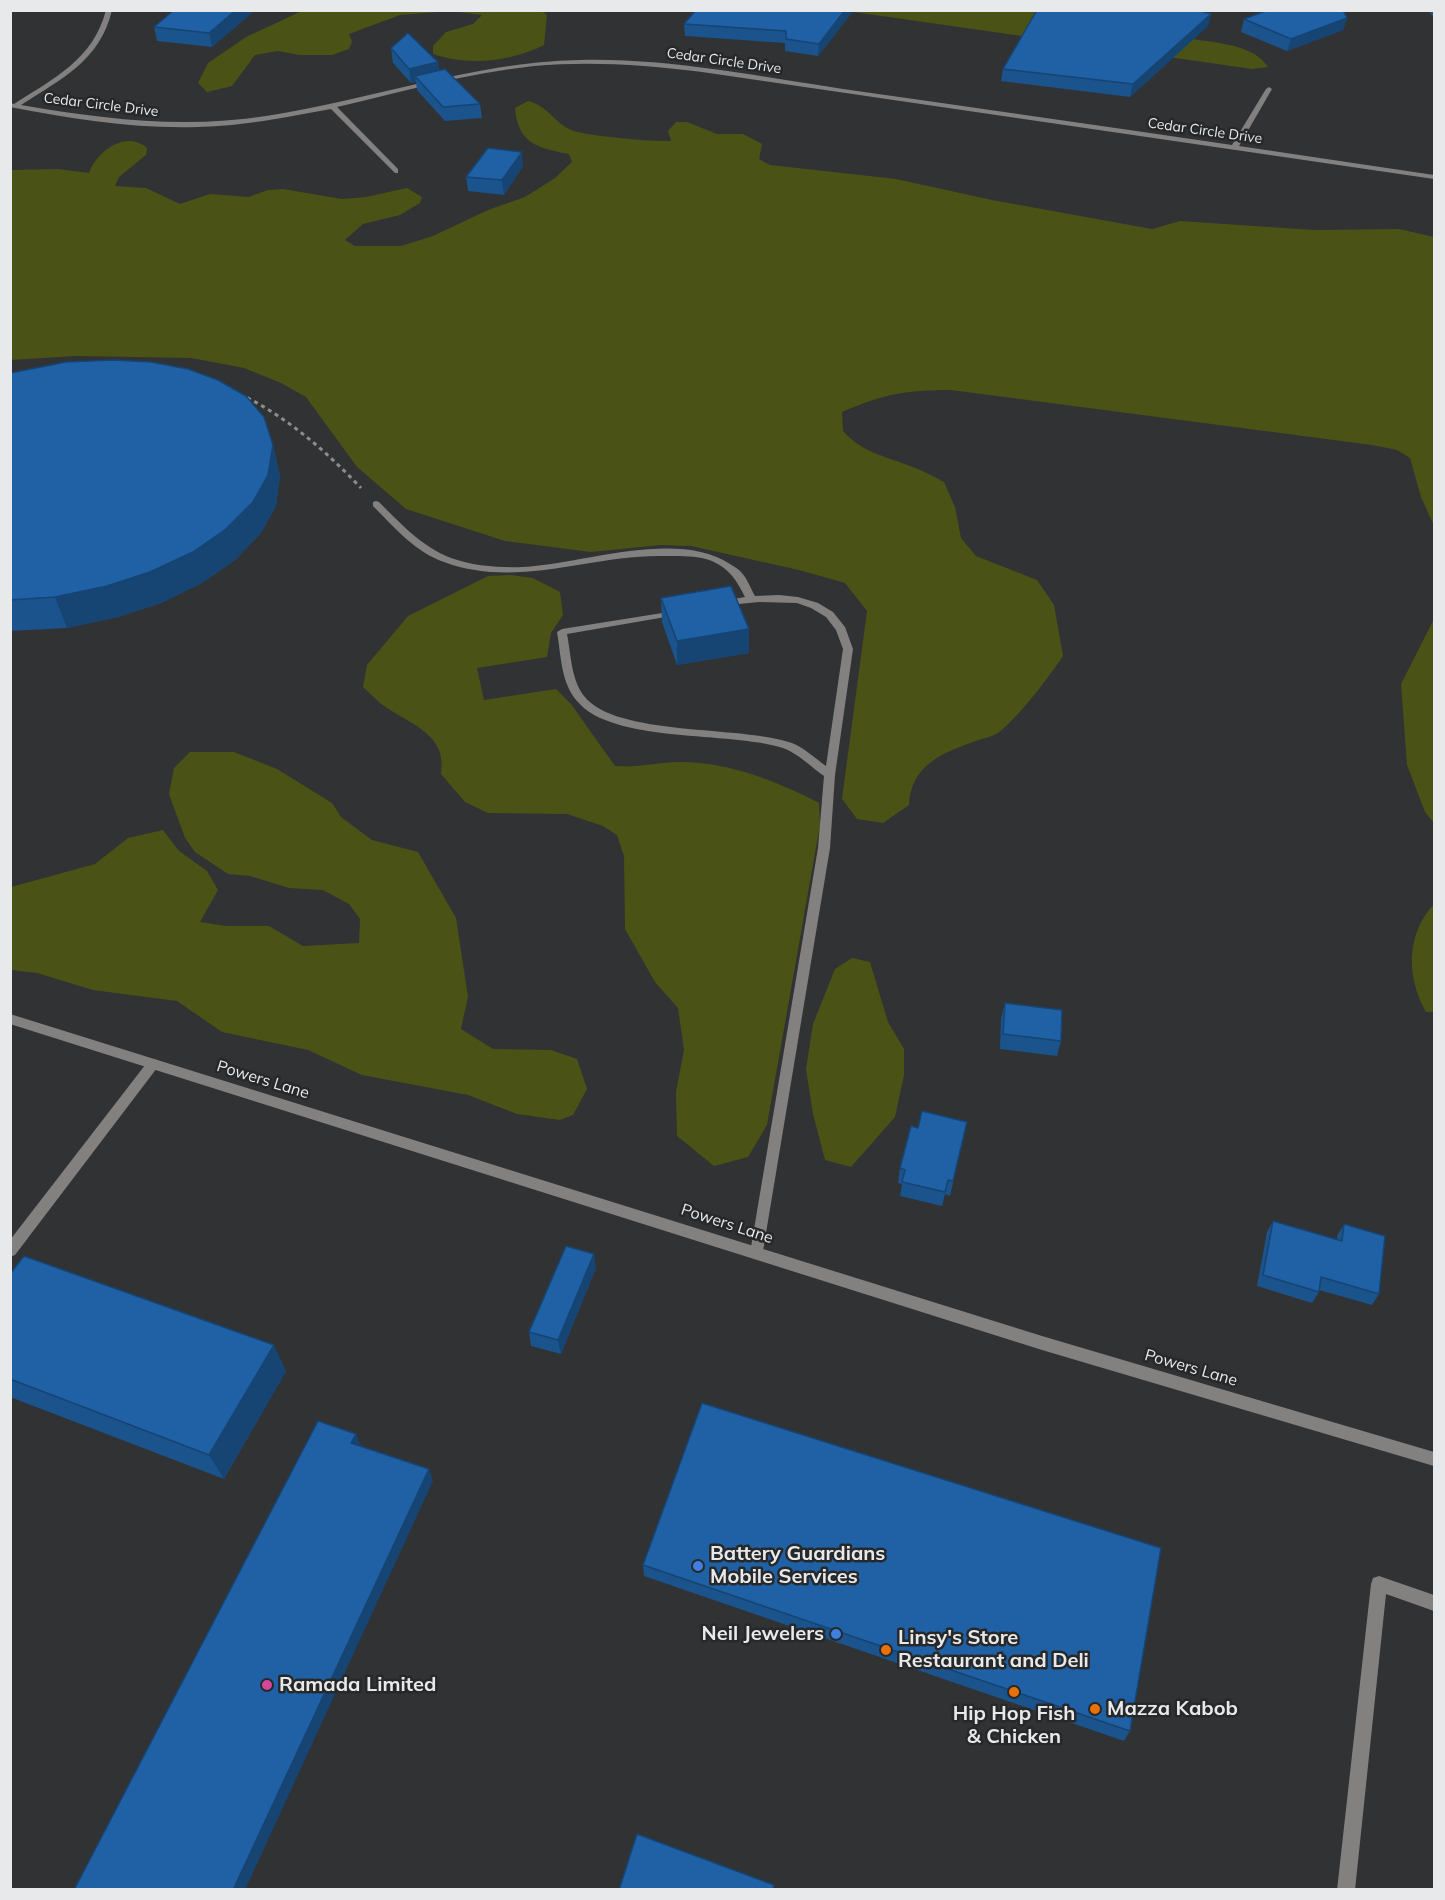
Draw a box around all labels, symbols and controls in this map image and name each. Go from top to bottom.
street label: Cedar Circle Drive [666,45,782,77]
street label: Cedar Circle Drive [43,90,159,120]
street label: Cedar Circle Drive [1147,115,1263,147]
street label: Powers Lane [214,1057,312,1103]
street label: Powers Lane [678,1200,776,1248]
street label: Powers Lane [1142,1346,1240,1390]
place label: Battery Guardians Mobile Services [710,1542,885,1589]
marker: Battery Guardians Mobile Services [691,1559,705,1573]
place label: Neil Jewelers [702,1622,824,1646]
place label: Linsy's Store Restaurant and Deli [898,1626,1089,1673]
marker: Neil Jewelers [829,1627,843,1641]
marker: Linsy's Store Restaurant and Deli [879,1643,893,1657]
place label: Ramada Limited [279,1673,436,1697]
marker: Ramada Limited [260,1678,274,1692]
marker: Hip Hop Fish & Chicken [1007,1685,1021,1699]
place label: Mazza Kabob [1107,1697,1238,1721]
place label: Hip Hop Fish & Chicken [953,1702,1075,1749]
marker: Mazza Kabob [1088,1702,1102,1716]

